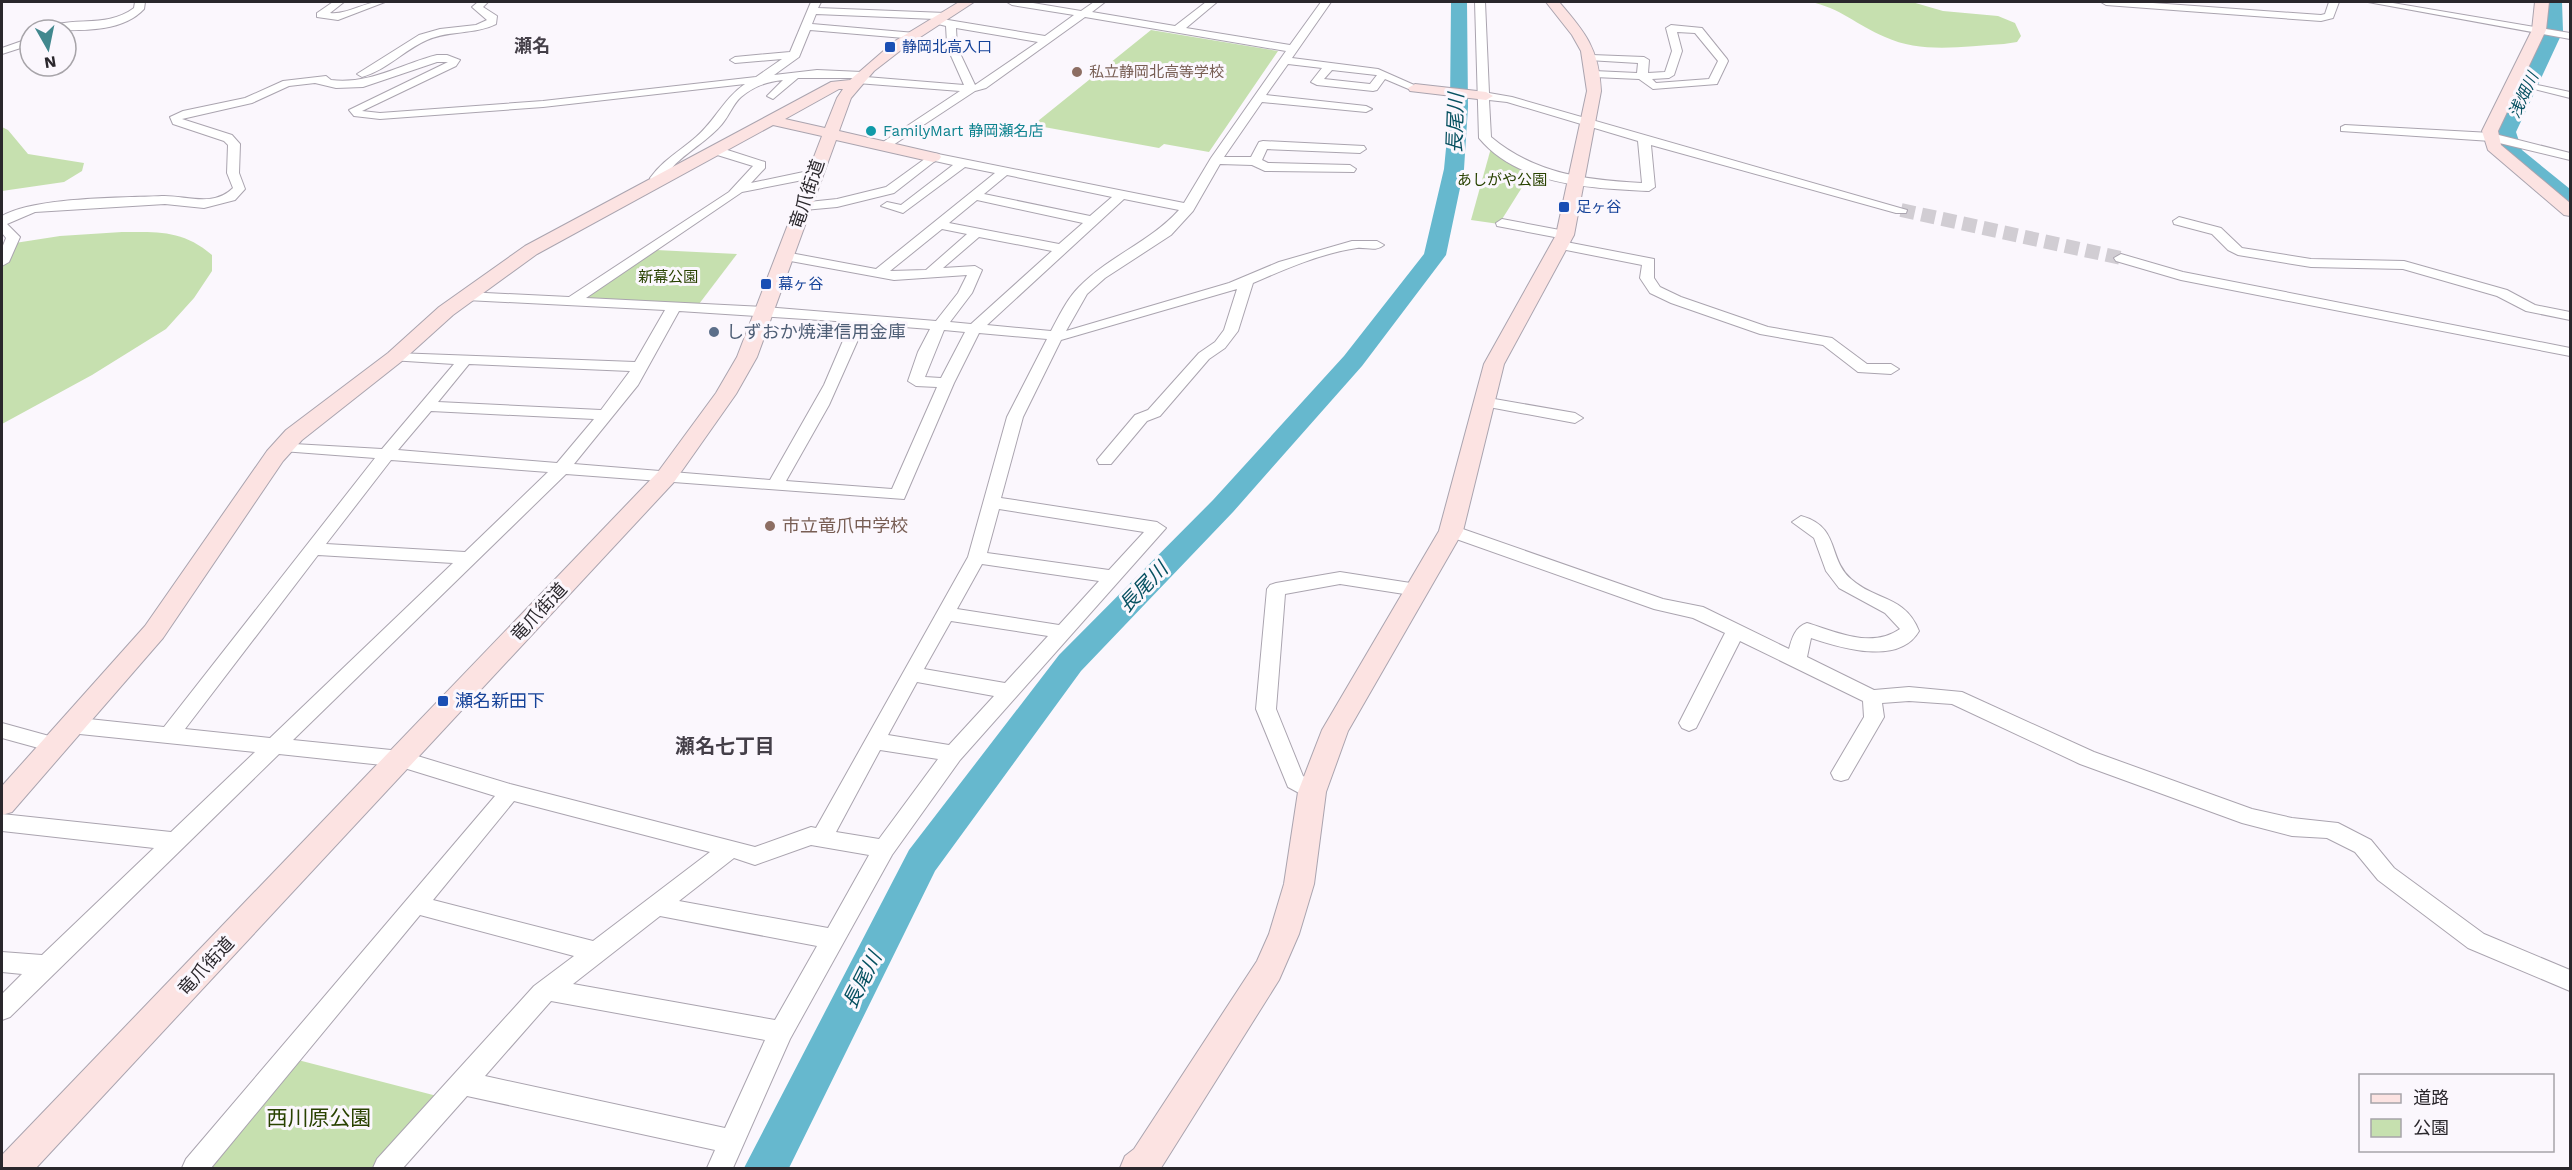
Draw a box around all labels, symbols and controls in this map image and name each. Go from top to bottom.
north arrow [18,18,78,78]
district label: 瀬名 [514,35,550,56]
place label: 静岡北高入口 [902,38,992,56]
marker: 静岡北高入口 [883,40,897,54]
text: N [43,52,58,73]
place label: 私立静岡北高等学校 [1089,63,1224,81]
marker: 私立静岡北高等学校 [1070,65,1084,79]
water label: 浅畑川 [2505,68,2543,121]
water label: 長尾川 [1442,91,1468,153]
place label: FamilyMart 静岡瀬名店 [883,122,1043,140]
marker: FamilyMart 静岡瀬名店 [864,124,878,138]
street label: 竜爪街道 [785,156,828,231]
park label: あしがや公園 [1457,171,1547,189]
place label: 足ヶ谷 [1576,198,1621,216]
marker: 足ヶ谷 [1557,200,1571,214]
park label: 新幕公園 [638,268,698,286]
place label: 幕ヶ谷 [778,275,823,293]
marker: 幕ヶ谷 [759,277,773,291]
place label: しずおか焼津信用金庫 [726,321,906,342]
marker: しずおか焼津信用金庫 [707,325,721,339]
place label: 市立竜爪中学校 [782,515,908,536]
marker: 市立竜爪中学校 [763,519,777,533]
water label: 長尾川 [1114,556,1174,617]
street label: 竜爪街道 [506,578,571,645]
place label: 瀬名新田下 [455,690,545,711]
marker: 瀬名新田下 [436,694,450,708]
district label: 瀬名七丁目 [675,734,775,758]
street label: 竜爪街道 [173,932,238,999]
water label: 長尾川 [838,946,887,1012]
legend [2359,1074,2554,1152]
text: 道路 [2413,1087,2449,1108]
park label: 西川原公園 [267,1105,372,1130]
text: 公園 [2413,1117,2449,1138]

